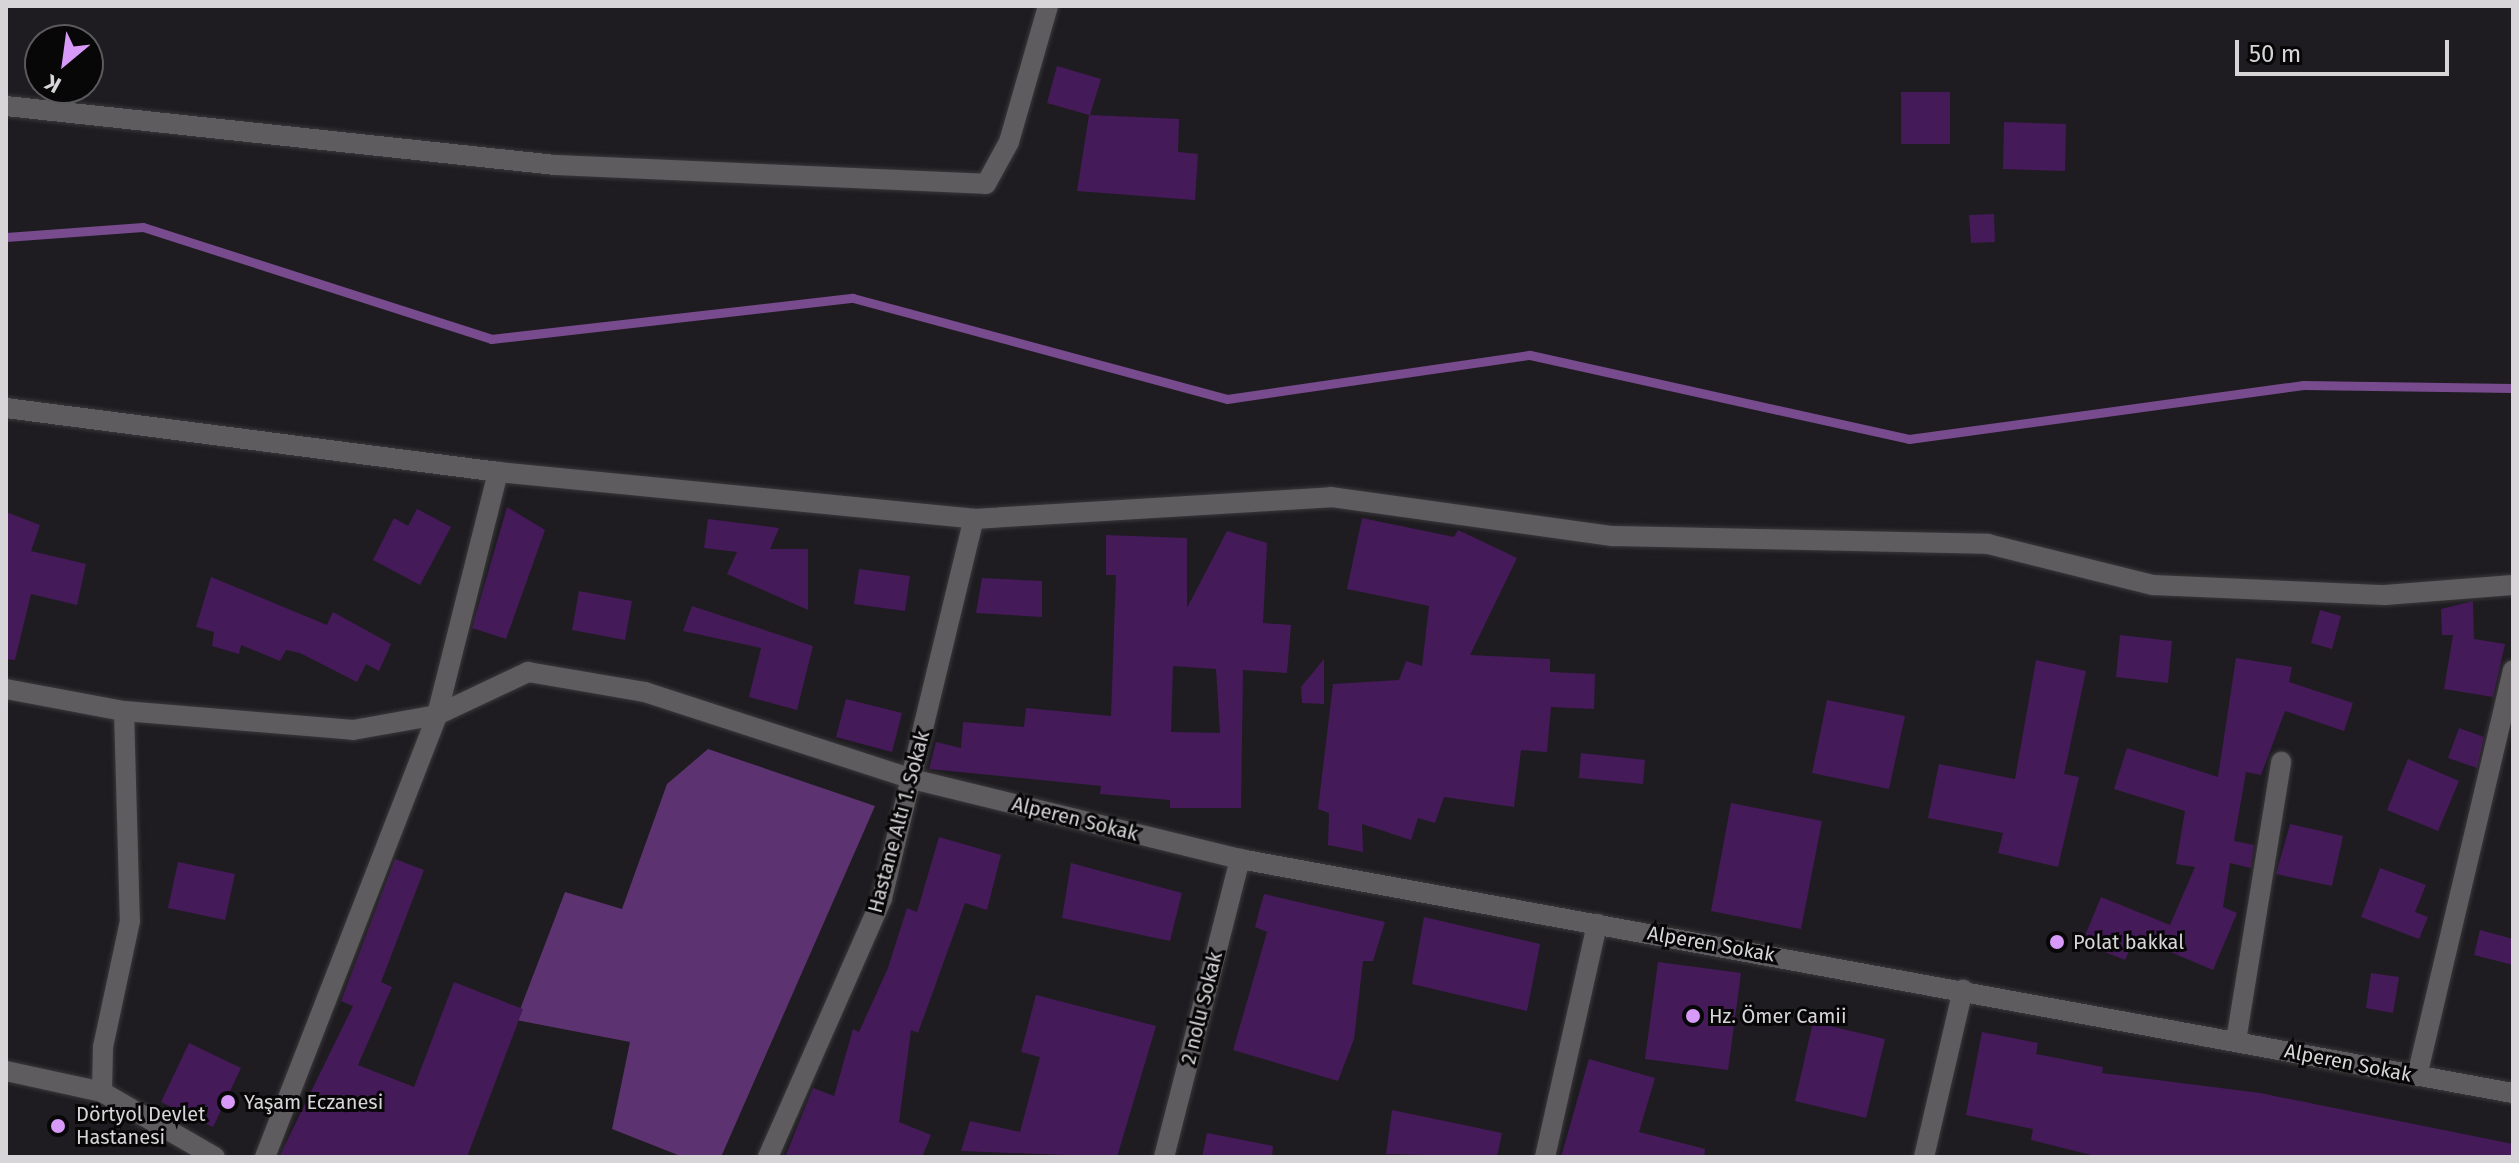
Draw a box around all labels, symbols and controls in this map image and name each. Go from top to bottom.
north arrow [24,24,104,104]
scale bar [2239,24,2453,74]
text: 50 m [2249,40,2301,68]
text: K [40,68,66,99]
street label: Hastane Altı 1. Sokak [863,728,935,916]
street label: Alperen Sokak [1010,792,1140,846]
street label: Alperen Sokak [1646,921,1776,967]
place label: Polat bakkal [2073,930,2184,954]
marker: Polat bakkal [2048,933,2066,951]
street label: 2 nolu Sokak [1176,949,1228,1067]
place label: Hz. Ömer Camii [1709,1004,1847,1028]
marker: Hz. Ömer Camii [1684,1007,1702,1025]
street label: Alperen Sokak [2283,1039,2413,1087]
place label: Yaşam Eczanesi [244,1090,383,1114]
marker: Yaşam Eczanesi [219,1093,237,1111]
place label: Dörtyol Devlet Hastanesi [76,1102,205,1149]
marker: Dörtyol Devlet Hastanesi [47,1115,69,1137]

